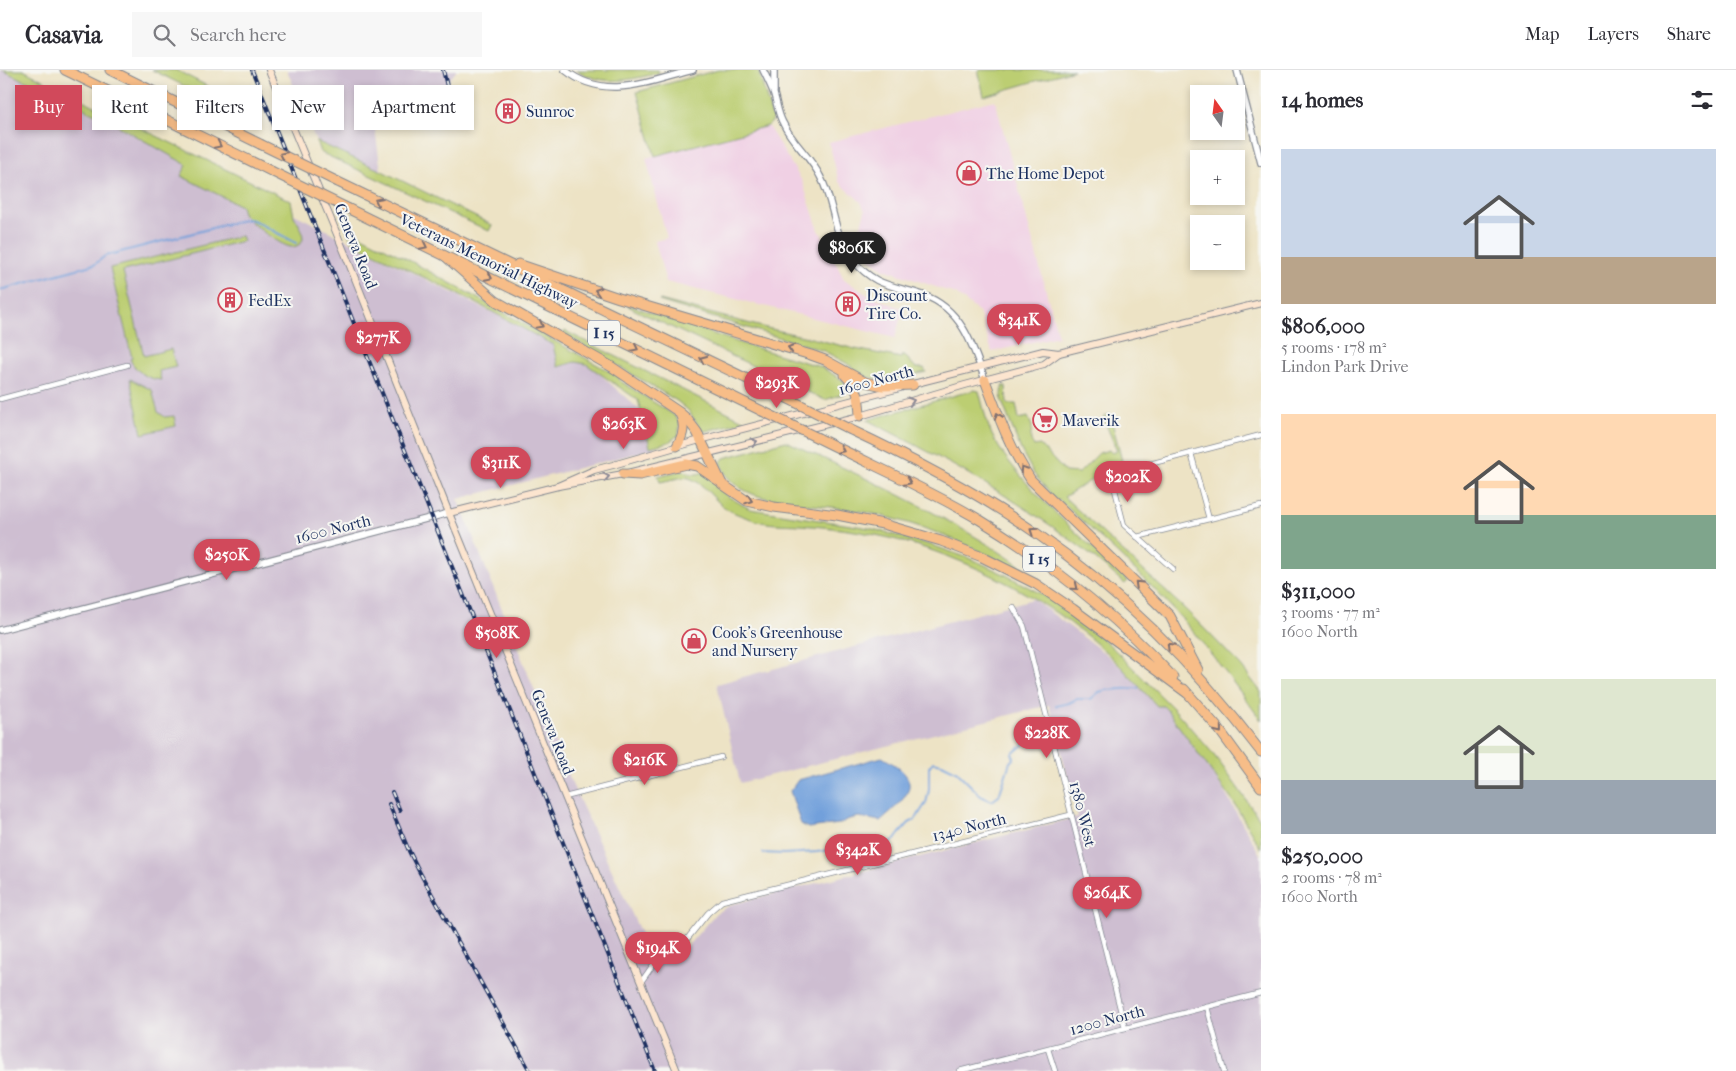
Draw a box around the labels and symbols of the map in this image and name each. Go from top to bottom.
north arrow [1190,85,1245,140]
building icon: Sunroc [495,98,521,124]
place label: Sunroc [526,102,574,121]
one-way arrow [213,139,222,149]
one-way arrow [280,151,289,161]
shop icon: The Home Depot [956,160,982,186]
place label: The Home Depot [986,164,1105,183]
one-way arrow [374,197,383,207]
street label: Geneva Road [330,200,382,292]
street label: Veterans Memorial Highway [396,209,582,313]
pin: $806K [817,232,887,274]
one-way arrow [419,240,428,250]
one-way arrow [484,271,493,281]
one-way arrow [594,286,603,296]
place label: Discount Tire Co. [866,286,928,323]
building icon: FedEx [217,287,243,313]
place label: FedEx [248,291,292,310]
building icon: Discount Tire Co. [835,291,861,317]
pin: $341K [984,304,1054,346]
one-way arrow [535,319,544,329]
road number: I 15 [588,320,620,346]
pin: $277K [343,322,413,364]
one-way arrow [630,342,639,353]
one-way arrow [787,344,796,354]
one-way arrow [699,354,708,365]
street label: 1600 North [836,361,916,399]
pin: $293K [742,366,812,409]
one-way arrow [906,396,915,406]
supermarket icon: Maverik [1032,407,1058,433]
pin: $263K [589,408,659,450]
place label: Maverik [1062,411,1120,430]
one-way arrow [994,412,1004,421]
one-way arrow [749,437,758,448]
one-way arrow [836,443,845,454]
pin: $311K [466,446,536,489]
pin: $202K [1093,460,1163,503]
one-way arrow [1020,465,1030,474]
one-way arrow [601,473,610,483]
one-way arrow [903,476,912,486]
one-way arrow [744,495,753,505]
street label: 1600 North [293,510,373,548]
one-way arrow [1029,527,1038,537]
pin: $250K [192,538,262,581]
road number: I 15 [1023,546,1055,572]
one-way arrow [1069,581,1078,589]
one-way arrow [1135,581,1144,590]
pin: $508K [462,616,532,659]
place label: Cook's Greenhouse and Nursery [712,623,843,660]
shop icon: Cook's Greenhouse and Nursery [681,628,707,654]
one-way arrow [1167,643,1176,652]
street label: Geneva Road [527,686,579,778]
pin: $228K [1012,716,1082,759]
one-way arrow [1213,724,1221,733]
pin: $216K [610,744,680,786]
street label: 1380 West [1066,779,1100,849]
street label: 1340 North [930,809,1008,845]
pin: $342K [823,834,893,876]
pin: $264K [1072,876,1142,919]
pin: $194K [623,932,693,974]
street label: 1200 North [1068,1001,1146,1039]

